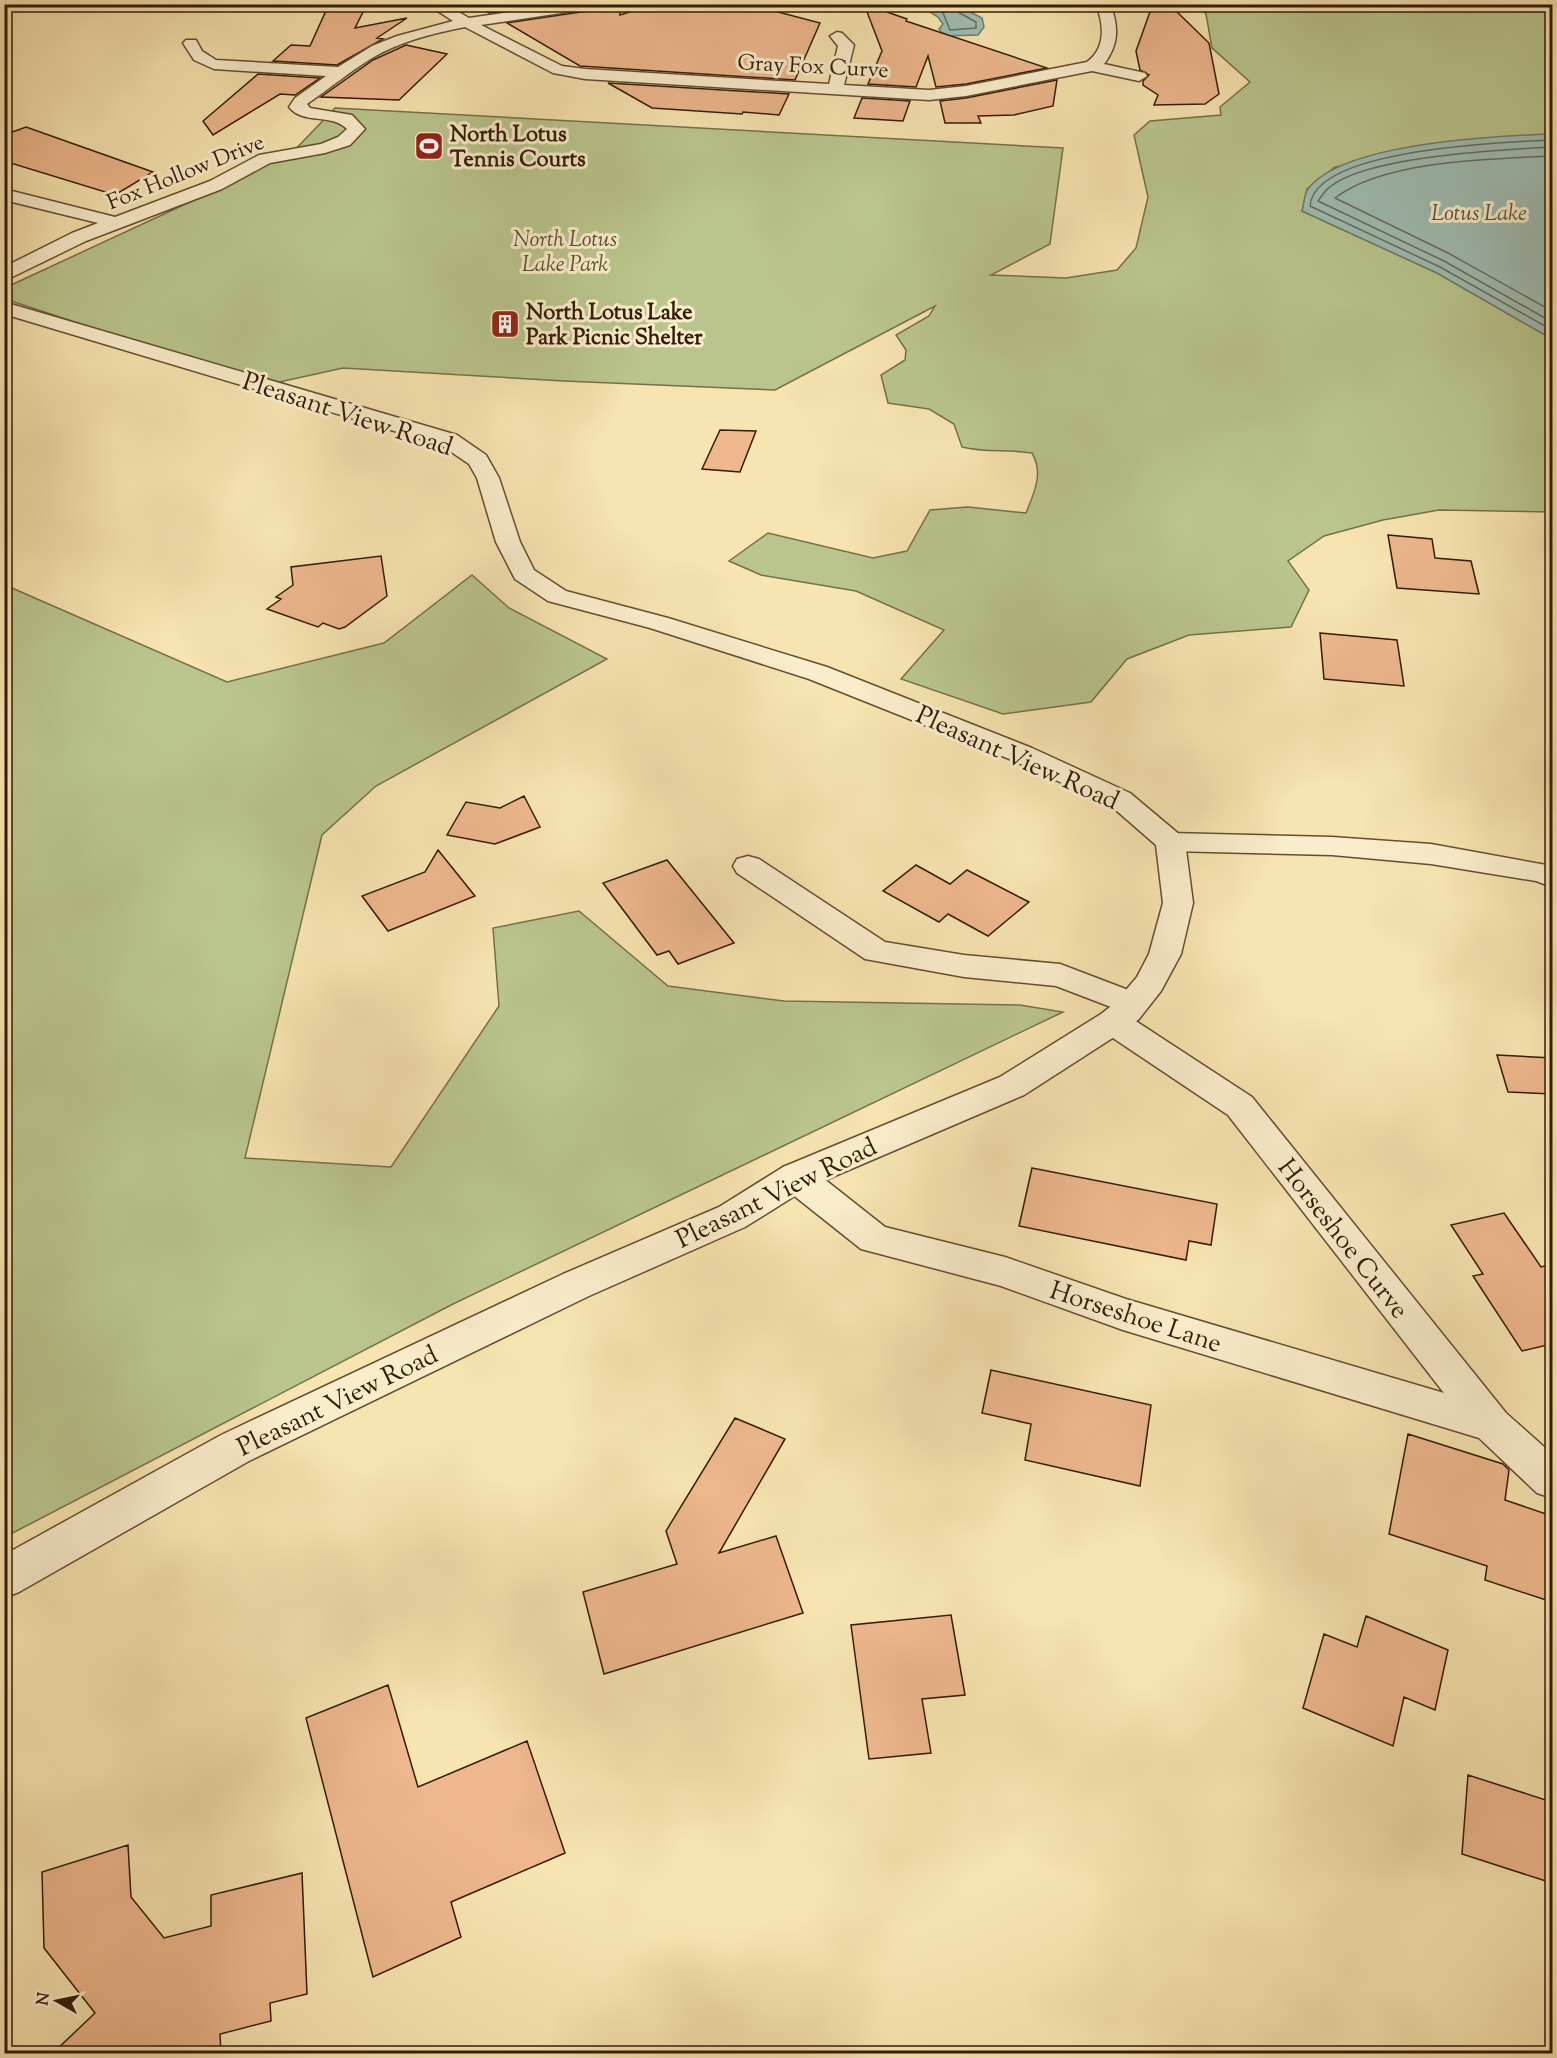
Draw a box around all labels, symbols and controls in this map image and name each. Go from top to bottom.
street label: Gray Fox Curve [736,48,889,88]
place label: North Lotus Tennis Courts [450,120,586,177]
street label: Fox Hollow Drive [103,128,270,220]
sports icon: North Lotus Tennis Courts [413,130,445,162]
water label: Lotus Lake [1431,199,1527,231]
park label: North Lotus Lake Park [513,225,617,282]
place label: North Lotus Lake Park Picnic Shelter [526,298,703,355]
building icon: North Lotus Lake Park Picnic Shelter [489,308,521,340]
street label: Pleasant View Road [237,364,458,467]
street label: Pleasant View Road [909,698,1125,821]
street label: Pleasant View Road [670,1129,884,1259]
street label: Horseshoe Curve [1268,1152,1416,1327]
street label: Horseshoe Lane [1044,1273,1226,1364]
street label: Pleasant View Road [231,1337,445,1467]
north arrow [27,1971,87,2031]
text: N [32,1991,57,2007]

